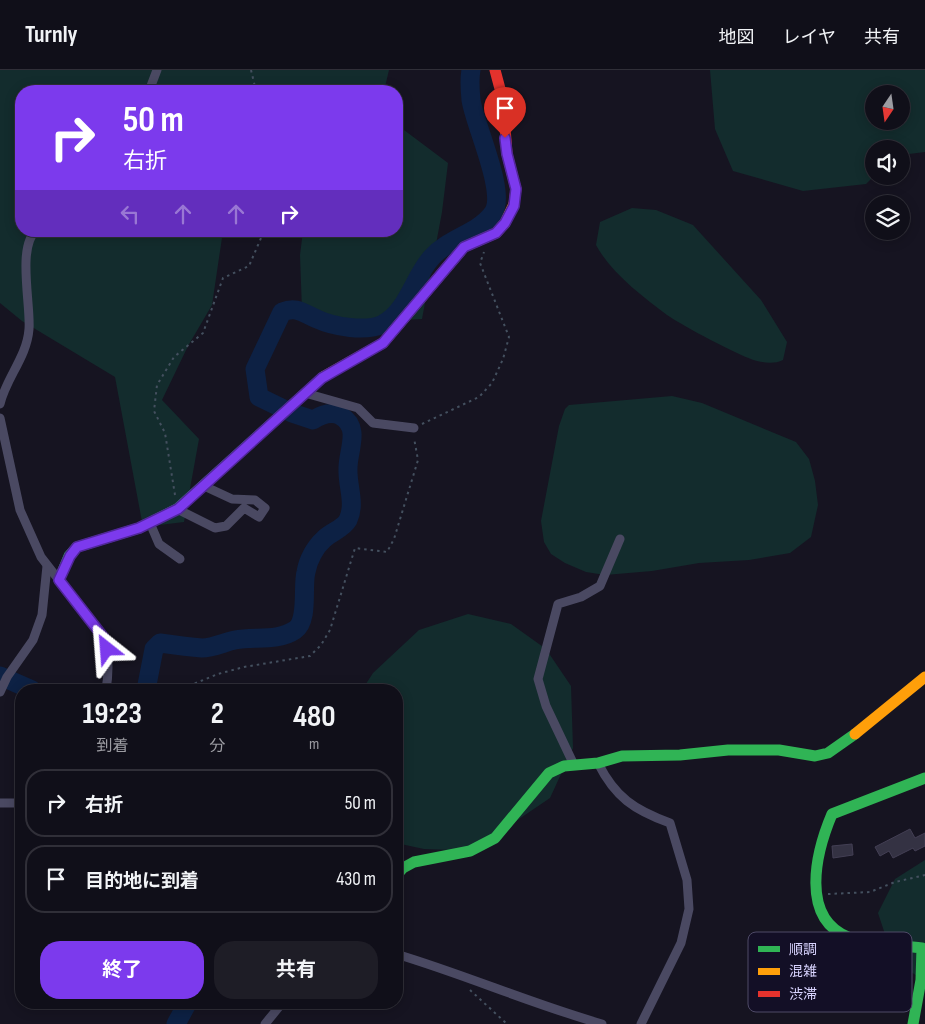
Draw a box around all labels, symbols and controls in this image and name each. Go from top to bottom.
text: Turnly [25,20,78,49]
text: 地図 [719,27,755,48]
text: レイヤ [783,27,836,48]
text: 共有 [864,27,900,48]
north arrow [865,85,910,130]
map controls [865,85,910,240]
pin [484,87,526,138]
icon: arrive [491,94,519,122]
text: 50 m [123,99,184,142]
icon: right [40,105,105,170]
button: sound [865,140,910,185]
text: 右折 [123,148,167,175]
button: layers [865,195,910,240]
icon: left [116,200,144,228]
icon: ahead [169,200,197,228]
icon: ahead [222,200,250,228]
icon: right [275,200,303,228]
position arrow [80,622,132,674]
text: 19:23 [83,696,142,732]
text: 2 [211,696,224,732]
text: 480 [293,699,335,735]
text: m [309,735,319,754]
text: 到着 [96,737,128,756]
text: 分 [209,737,225,756]
icon: right [42,789,70,817]
text: 50 m [345,792,376,815]
text: 右折 [85,794,123,817]
icon: arrive [42,865,70,893]
text: 430 m [336,868,376,891]
text: 目的地に到着 [85,870,199,893]
legend [748,932,912,1012]
button: 終了 [40,941,204,999]
button: 共有 [214,941,378,999]
text: 順調 [789,941,817,958]
text: 混雑 [789,963,817,980]
text: 渋滞 [789,986,817,1003]

